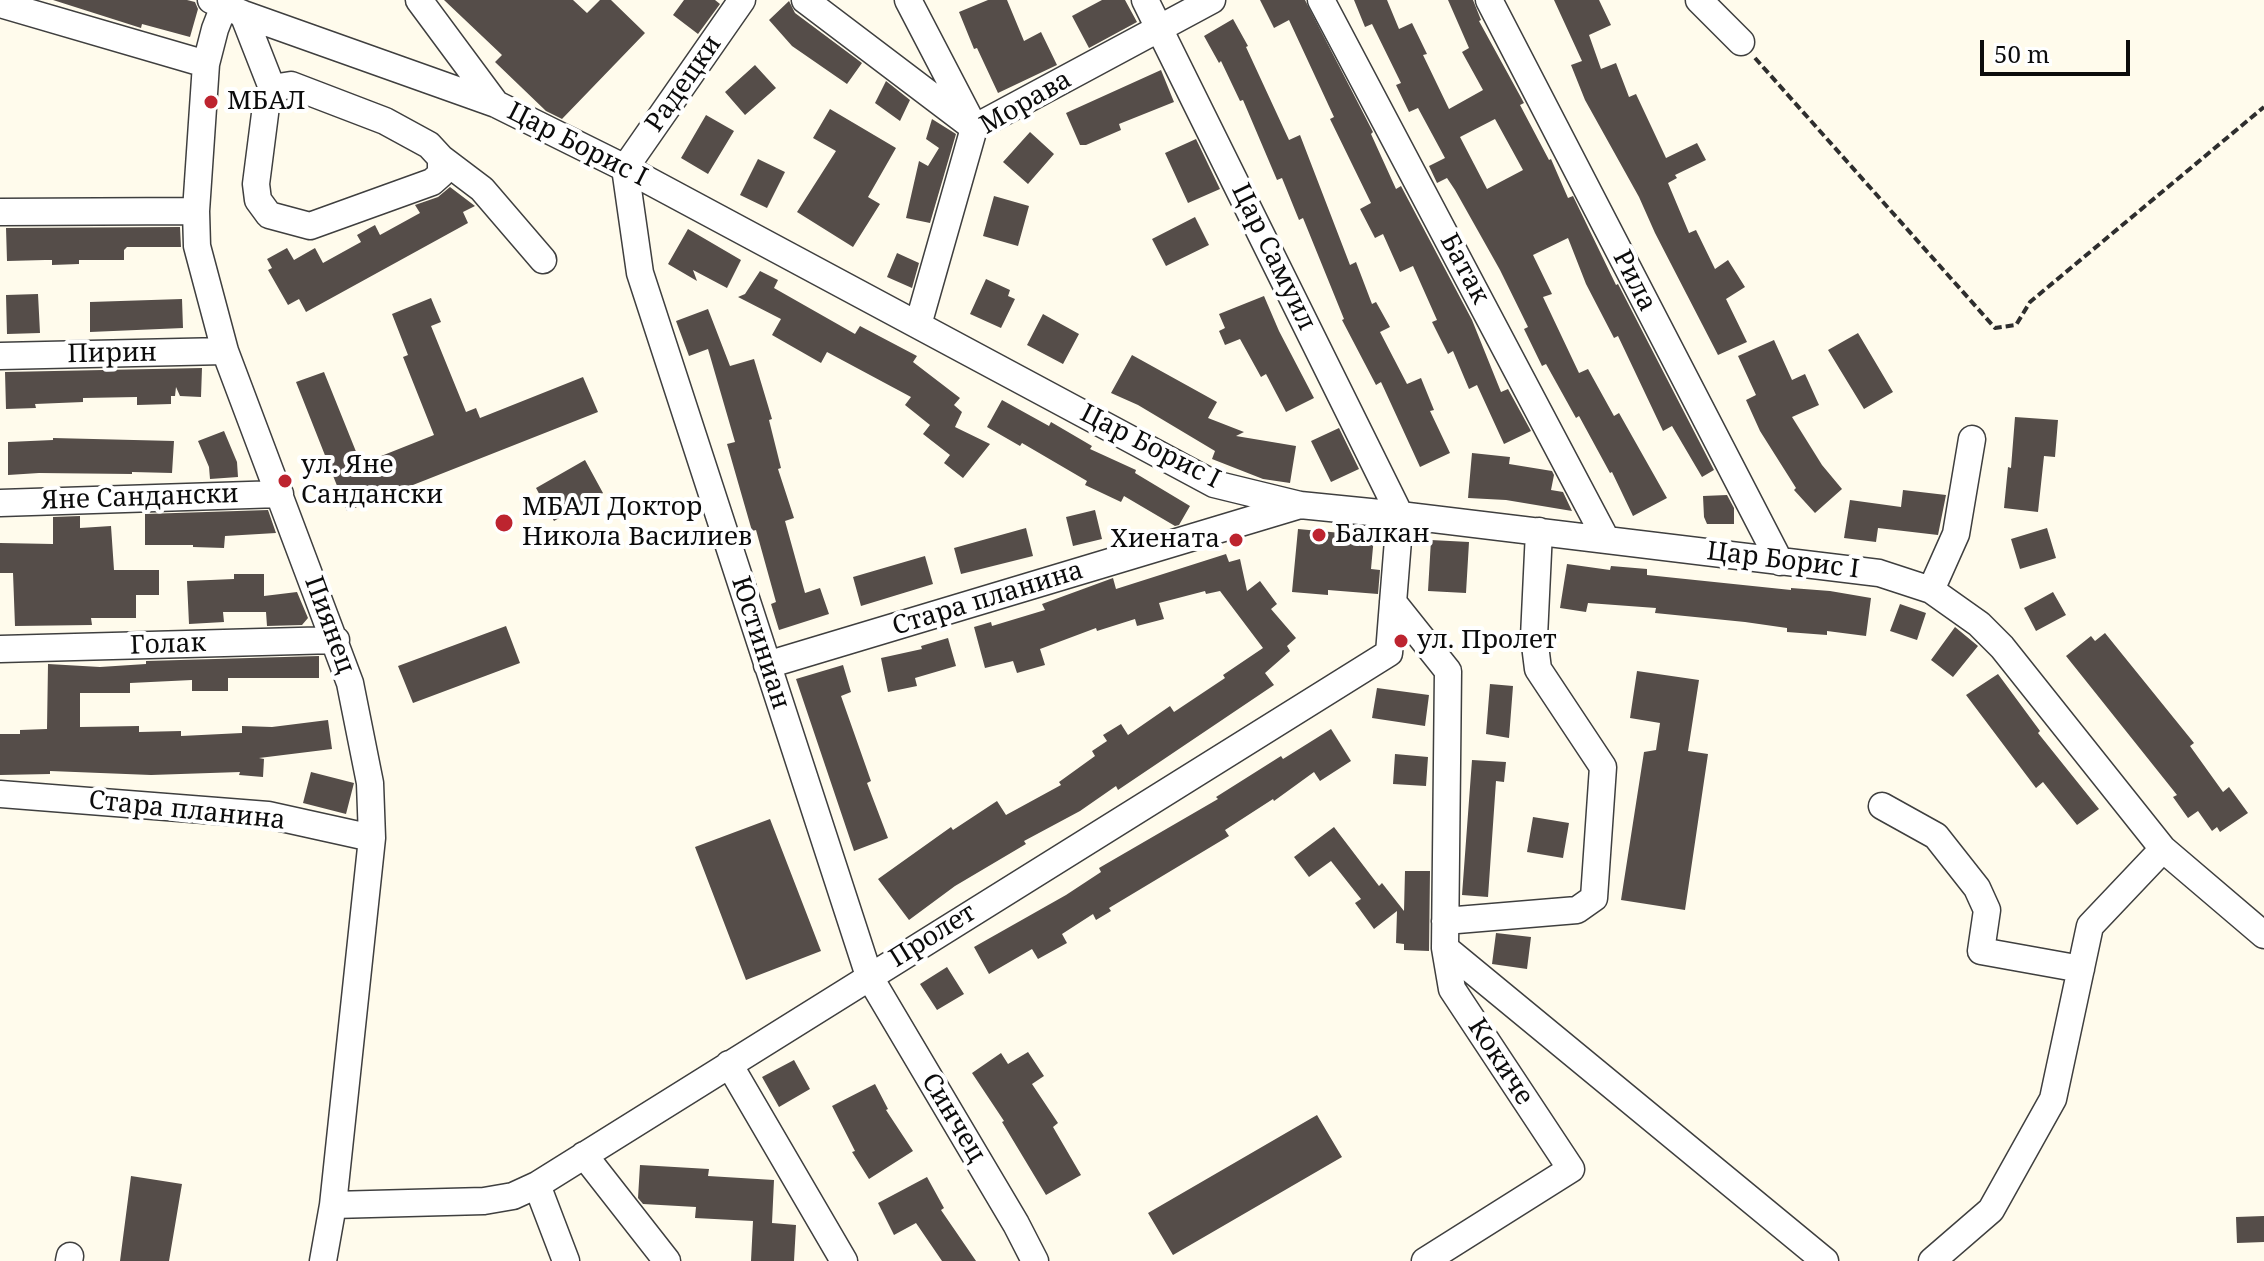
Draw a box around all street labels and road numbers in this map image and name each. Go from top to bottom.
street label: Радецки [639,30,729,138]
street label: Морава [975,64,1077,142]
street label: Цар Борис I [502,96,652,194]
street label: Цар Самуил [1224,179,1322,335]
street label: Батак [1433,228,1495,310]
street label: Рила [1606,245,1662,317]
street label: Пирин [67,338,157,370]
street label: Цар Борис I [1075,398,1225,496]
street label: Яне Сандански [41,479,239,517]
street label: Цар Борис I [1705,536,1861,586]
street label: Стара планина [889,555,1087,643]
street label: Пиянец [297,572,361,678]
street label: Юстиниан [724,573,796,713]
street label: Голак [130,628,206,662]
street label: Стара планина [87,785,287,837]
street label: Пролет [884,897,982,975]
street label: Кокиче [1461,1013,1539,1111]
street label: Синчец [914,1068,992,1168]

